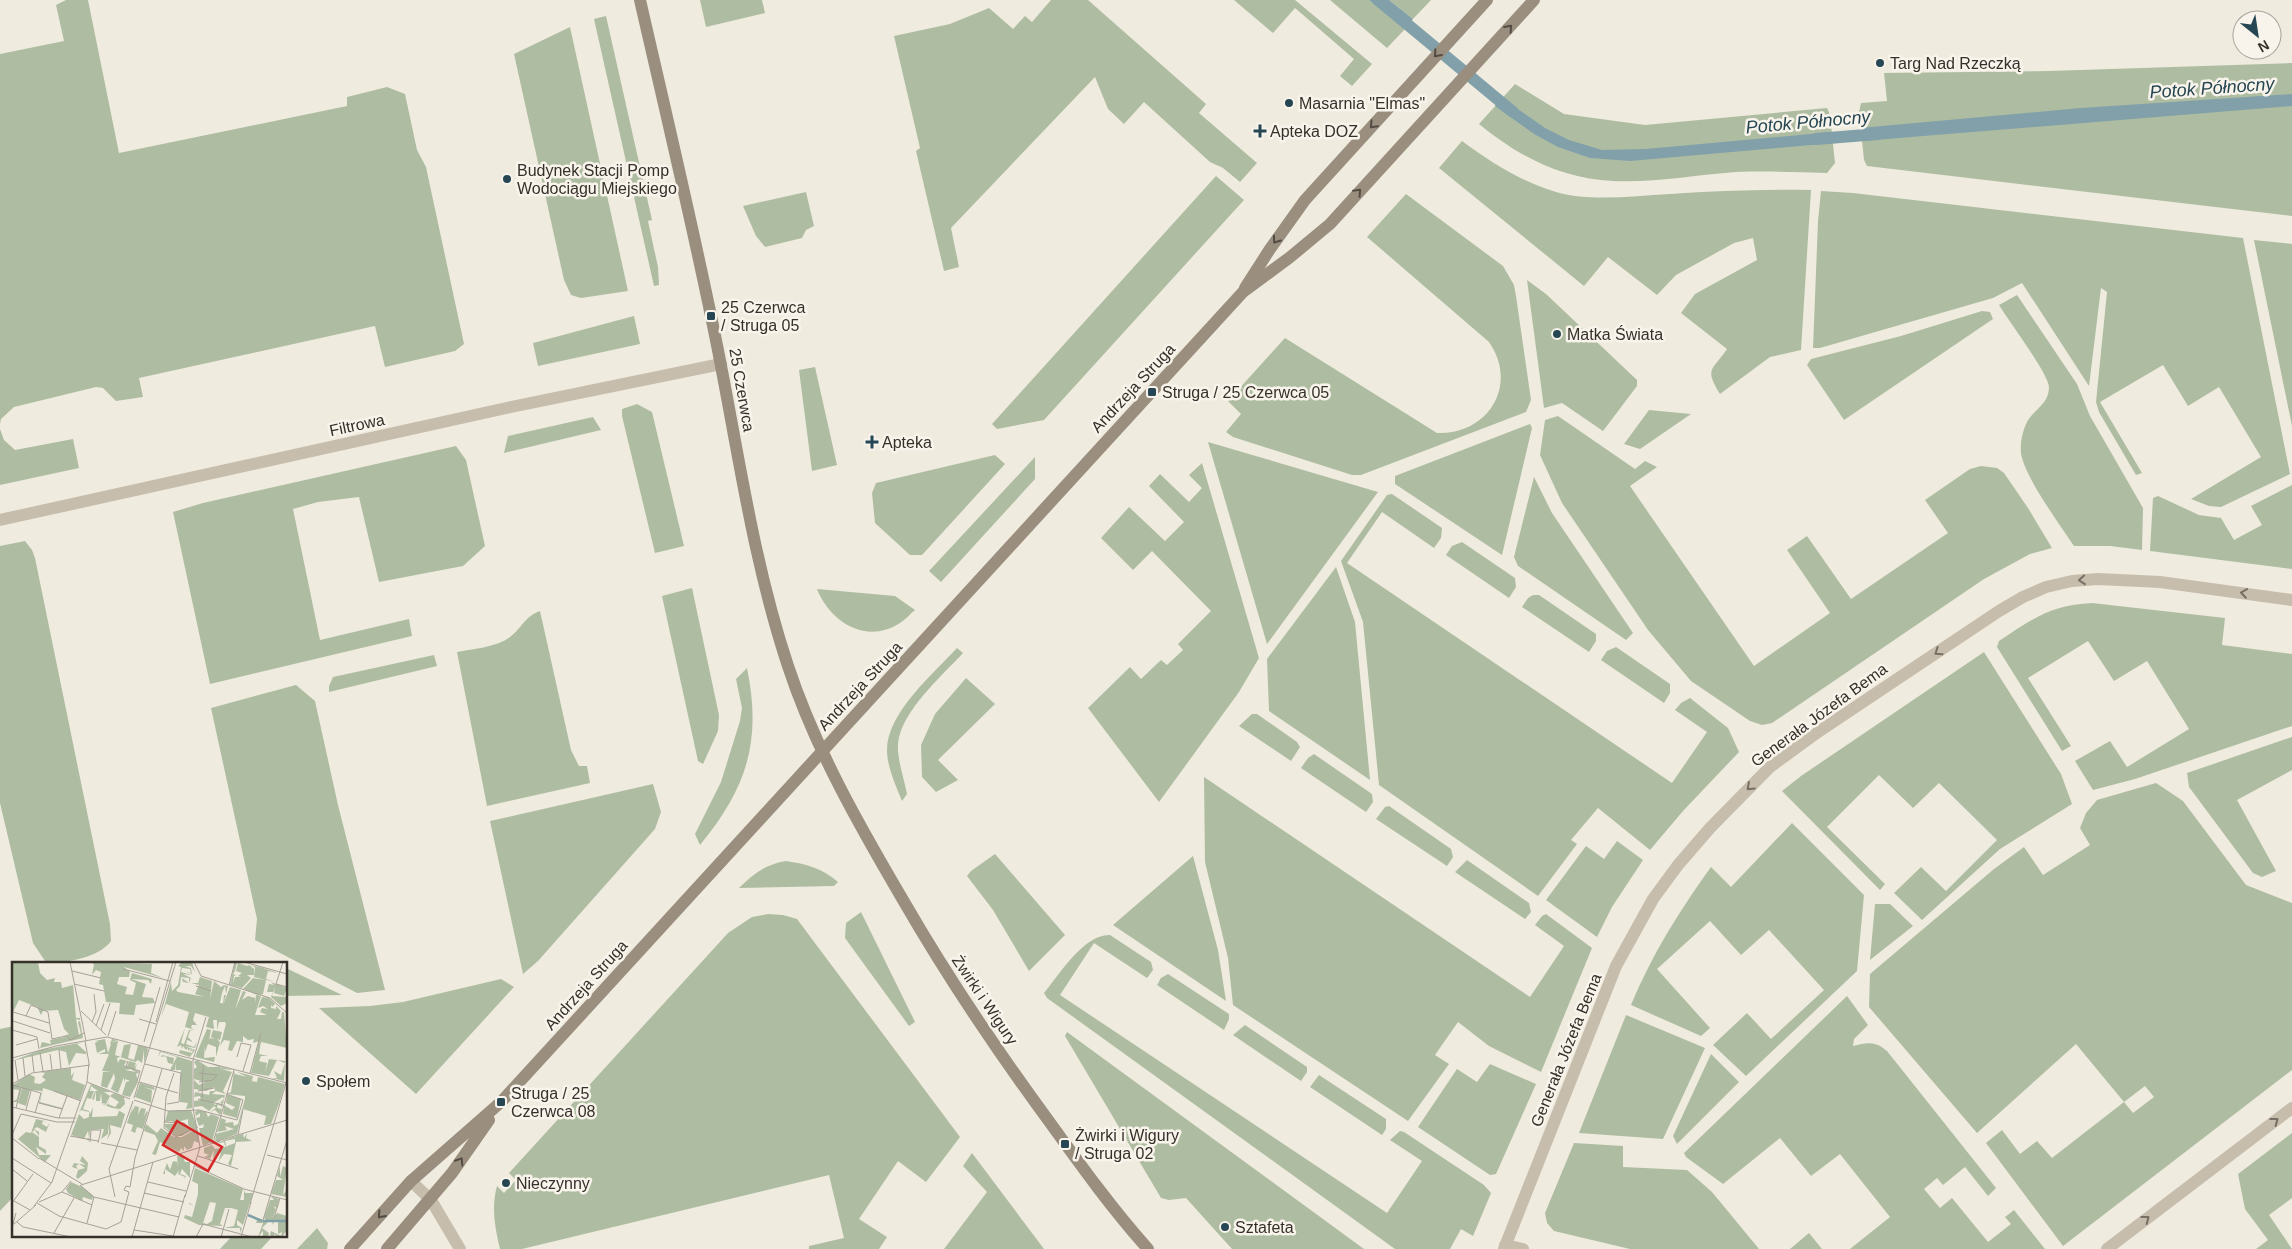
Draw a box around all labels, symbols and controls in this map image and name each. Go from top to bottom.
north arrow [2232,10,2282,60]
one-way arrow [1503,25,1512,34]
text: N [2255,37,2272,56]
one-way arrow [1434,49,1443,58]
place label: Targ Nad Rzeczką [1890,55,2021,72]
marker: Targ Nad Rzeczką [1874,57,1886,69]
water label: Potok Północny [2149,74,2276,102]
place label: Masarnia "Elmas" [1299,95,1425,112]
marker: Masarnia "Elmas" [1283,97,1295,109]
water label: Potok Północny [1745,107,1872,137]
one-way arrow [1370,119,1379,128]
place label: Apteka DOZ [1270,123,1358,140]
marker: Apteka DOZ [1254,125,1266,137]
place label: Budynek Stacji Pomp Wodociągu Miejskiego [517,162,677,197]
marker: Budynek Stacji Pomp Wodociągu Miejskiego [501,173,513,185]
one-way arrow [1352,189,1361,198]
one-way arrow [1273,234,1282,244]
place label: 25 Czerwca / Struga 05 [721,299,806,334]
marker: 25 Czerwca / Struga 05 [705,310,717,322]
place label: Matka Świata [1567,325,1663,343]
marker: Matka Świata [1551,328,1563,340]
street label: Andrzeja Struga [1088,340,1178,436]
street label: 25 Czerwca [726,347,758,433]
place label: Struga / 25 Czerwca 05 [1162,384,1329,401]
marker: Struga / 25 Czerwca 05 [1146,386,1158,398]
street label: Filtrowa [328,411,386,439]
place label: Apteka [882,434,932,451]
marker: Apteka [866,436,878,448]
one-way arrow [2078,575,2086,586]
one-way arrow [2239,588,2247,599]
street label: Andrzeja Struga [815,638,905,734]
one-way arrow [1935,646,1944,655]
street label: Generała Józefa Bema [1748,660,1890,770]
one-way arrow [1746,781,1755,790]
street label: Andrzeja Struga [541,937,631,1033]
street label: Żwirki i Wigury [949,952,1022,1048]
inset map [12,962,288,1236]
street label: Generała Józefa Bema [1527,971,1605,1129]
place label: Społem [316,1073,370,1090]
marker: Społem [300,1075,312,1087]
place label: Struga / 25 Czerwca 08 [511,1085,596,1120]
marker: Struga / 25 Czerwca 08 [495,1096,507,1108]
one-way arrow [2269,1118,2278,1126]
place label: Żwirki i Wigury / Struga 02 [1075,1126,1179,1162]
marker: Żwirki i Wigury / Struga 02 [1059,1138,1071,1150]
one-way arrow [454,1157,464,1166]
place label: Nieczynny [516,1175,590,1192]
marker: Nieczynny [500,1177,512,1189]
one-way arrow [378,1209,387,1218]
one-way arrow [2140,1217,2149,1225]
place label: Sztafeta [1235,1219,1294,1236]
marker: Sztafeta [1219,1221,1231,1233]

